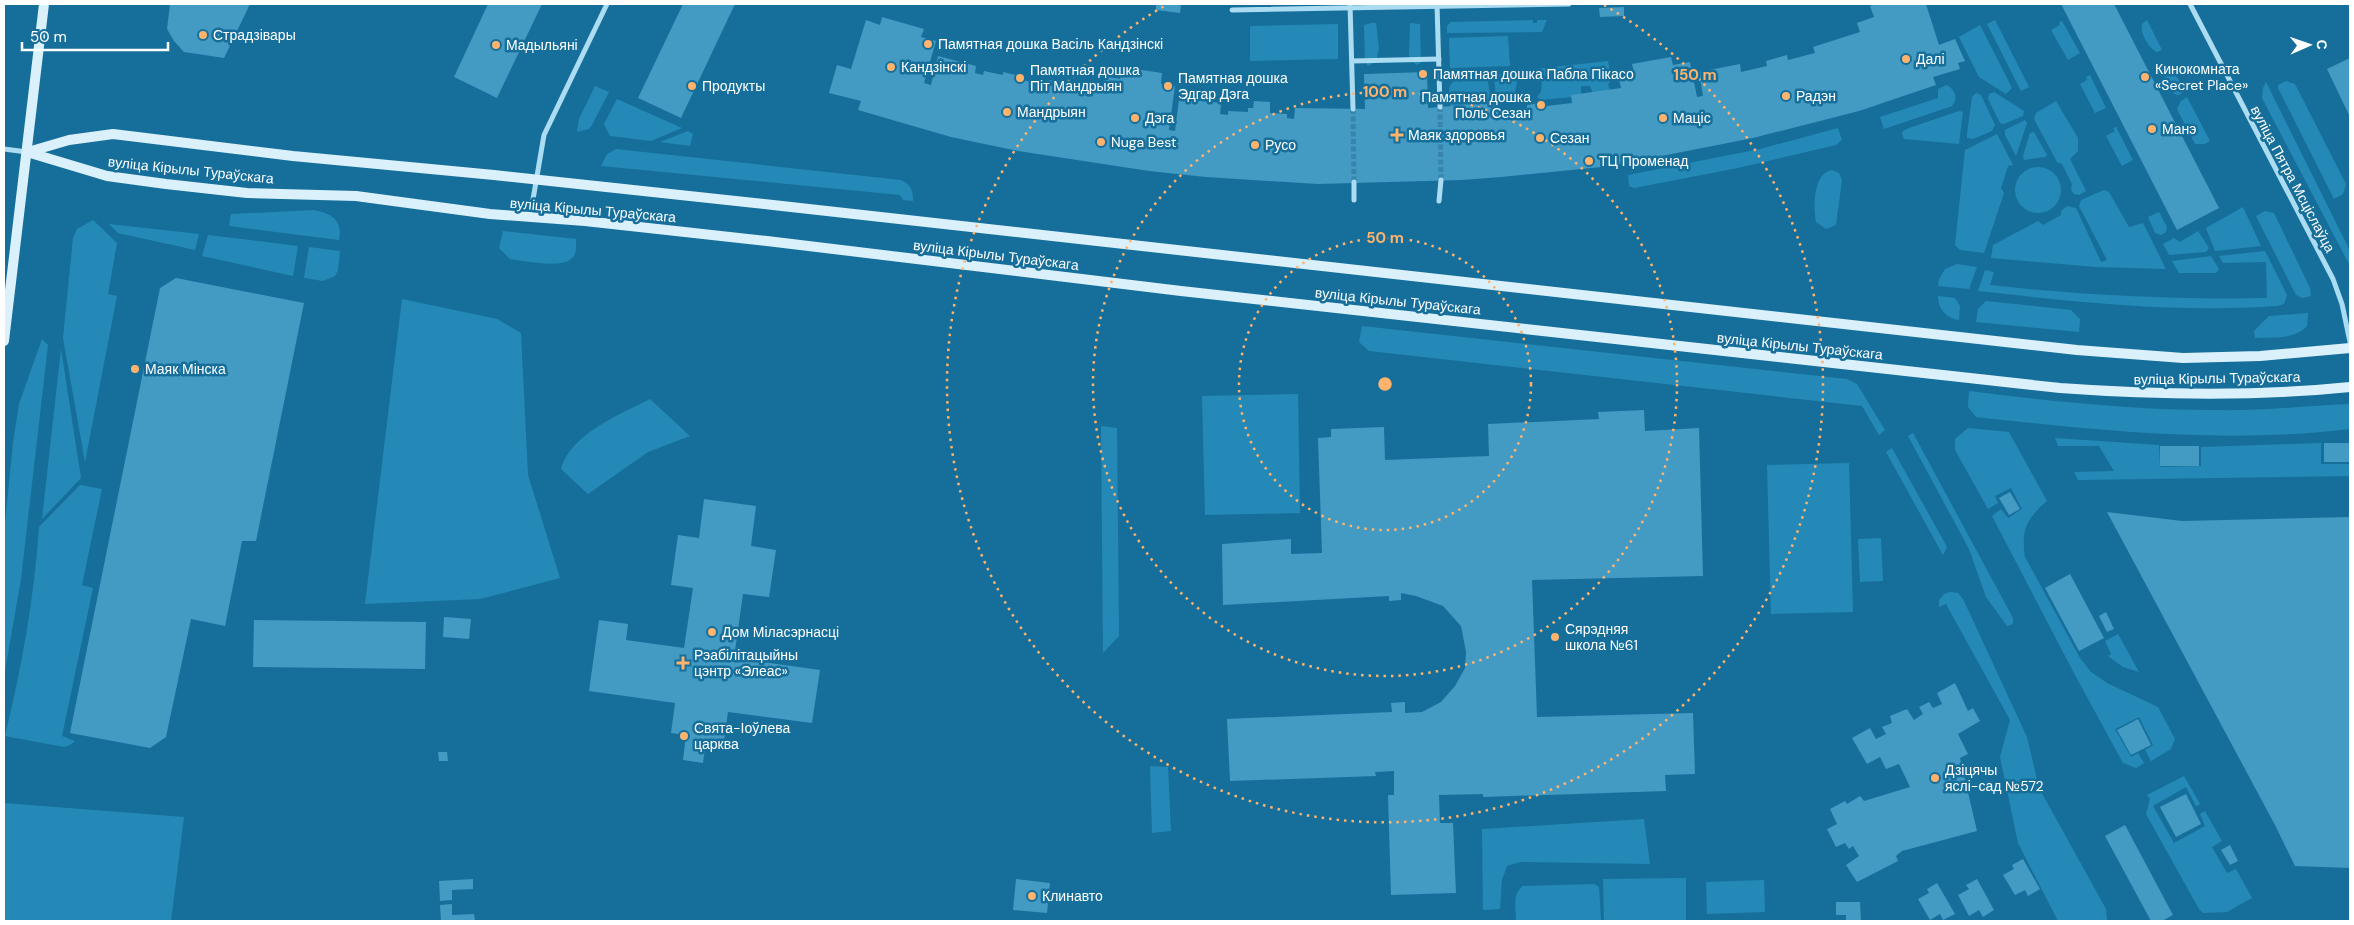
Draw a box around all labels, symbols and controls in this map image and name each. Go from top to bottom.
scale bar [22,20,169,52]
north arrow [2284,20,2334,70]
place label: Страдзівары [213,26,296,44]
text: 50 m [30,27,67,47]
marker: Страдзівары [197,29,209,41]
place label: Памятная дошка Васіль Кандзінскі [938,35,1163,53]
place label: Мадыльяні [506,36,578,54]
marker: Памятная дошка Васіль Кандзінскі [922,38,934,50]
marker: Мадыльяні [490,39,502,51]
text: С [2313,39,2331,50]
place label: Далі [1916,50,1945,68]
marker: Далі [1900,53,1912,65]
place label: Кандзінскі [901,58,966,76]
place label: Кинокомната «Secret Place» [2155,60,2248,94]
marker: Кандзінскі [885,61,897,73]
place label: Памятная дошка Піт Мандрыян [1030,61,1140,95]
place label: Памятная дошка Пабла Пікасо [1433,65,1634,83]
text: 150 m [1674,65,1717,85]
marker: Памятная дошка Пабла Пікасо [1417,68,1429,80]
place label: Памятная дошка Эдгар Дэга [1178,69,1288,103]
marker: Кинокомната «Secret Place» [2139,71,2151,83]
marker: Памятная дошка Піт Мандрыян [1014,72,1026,84]
place label: Продукты [702,77,765,95]
marker: Продукты [686,80,698,92]
marker: Памятная дошка Эдгар Дэга [1162,80,1174,92]
text: 100 m [1363,82,1407,102]
place label: Радэн [1796,87,1836,105]
place label: Памятная дошка Поль Сезан [1421,88,1531,122]
marker: Радэн [1780,90,1792,102]
marker: Памятная дошка Поль Сезан [1535,99,1547,111]
place label: Мандрыян [1017,103,1086,121]
street label: вуліца Пятра Мсціслаўца [2247,103,2339,256]
marker: Мандрыян [1001,106,1013,118]
place label: Дэга [1145,109,1174,127]
place label: Маціс [1673,109,1711,127]
marker: Дэга [1129,112,1141,124]
marker: Маціс [1657,112,1669,124]
place label: Манэ [2162,120,2196,138]
marker: Манэ [2146,123,2158,135]
place label: Маяк здоровья [1408,126,1505,144]
marker: Маяк здоровья [1390,128,1404,142]
place label: Сезан [1550,129,1590,147]
marker: Сезан [1534,132,1546,144]
place label: Nuga Best [1111,133,1176,151]
marker: Nuga Best [1095,136,1107,148]
place label: Русо [1265,136,1296,154]
marker: Русо [1249,139,1261,151]
street label: вуліца Кірылы Тураўскага [107,152,275,188]
place label: ТЦ Променад [1599,152,1688,170]
marker: ТЦ Променад [1583,155,1595,167]
street label: вуліца Кірылы Тураўскага [509,194,677,226]
text: 50 m [1366,228,1404,248]
street label: вуліца Кірылы Тураўскага [912,236,1080,274]
street label: вуліца Кірылы Тураўскага [1314,283,1482,319]
street label: вуліца Кірылы Тураўскага [1716,328,1884,364]
place label: Маяк Мінска [145,360,226,378]
marker: Маяк Мінска [129,363,141,375]
street label: вуліца Кірылы Тураўскага [2134,368,2301,388]
centre of rings [1376,375,1394,393]
place label: Сярэдняя школа №61 [1565,620,1638,654]
place label: Дом Міласэрнасці [722,623,839,641]
marker: Дом Міласэрнасці [706,626,718,638]
marker: Сярэдняя школа №61 [1549,631,1561,643]
place label: Рэабілітацыйны цэнтр «Элеас» [694,646,798,680]
marker: Рэабілітацыйны цэнтр «Элеас» [676,656,690,670]
place label: Свята-Іоўлева царква [694,719,790,753]
marker: Свята-Іоўлева царква [678,730,690,742]
place label: Дзіцячы яслі-сад №572 [1945,761,2044,795]
marker: Дзіцячы яслі-сад №572 [1929,772,1941,784]
place label: Клинавто [1042,887,1103,905]
marker: Клинавто [1026,890,1038,902]

